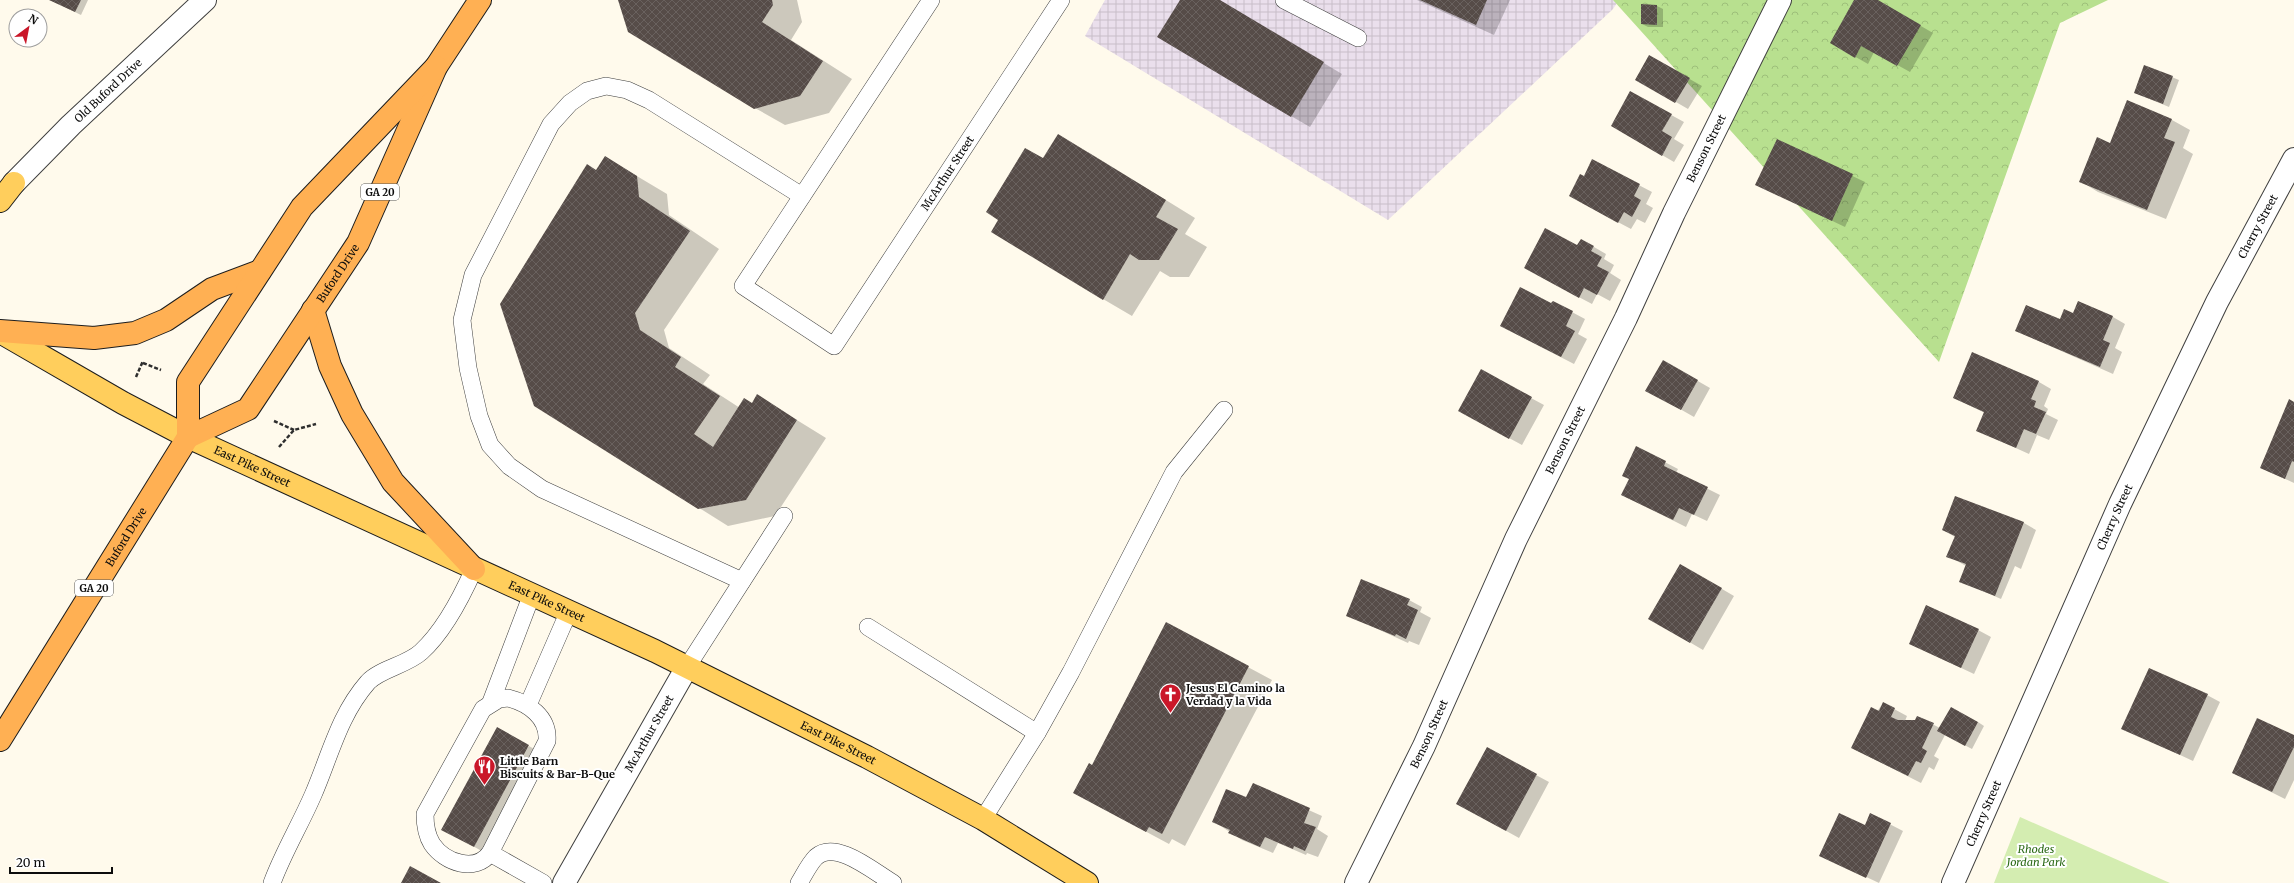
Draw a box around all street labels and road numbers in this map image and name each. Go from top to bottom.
street label: Old Buford Drive [71,55,145,125]
street label: Benson Street [1683,111,1729,185]
street label: McArthur Street [918,133,977,213]
road number: GA 20 [361,184,399,200]
street label: Cherry Street [2235,191,2281,261]
street label: Buford Drive [314,241,362,305]
street label: Benson Street [1543,403,1588,476]
street label: East Pike Street [212,443,293,490]
street label: Cherry Street [2094,481,2136,552]
street label: Buford Drive [102,505,150,569]
street label: East Pike Street [506,578,588,625]
road number: GA 20 [75,580,113,596]
street label: McArthur Street [622,692,677,775]
street label: Benson Street [1407,697,1451,771]
street label: East Pike Street [798,718,879,768]
street label: Cherry Street [1963,778,2005,849]

